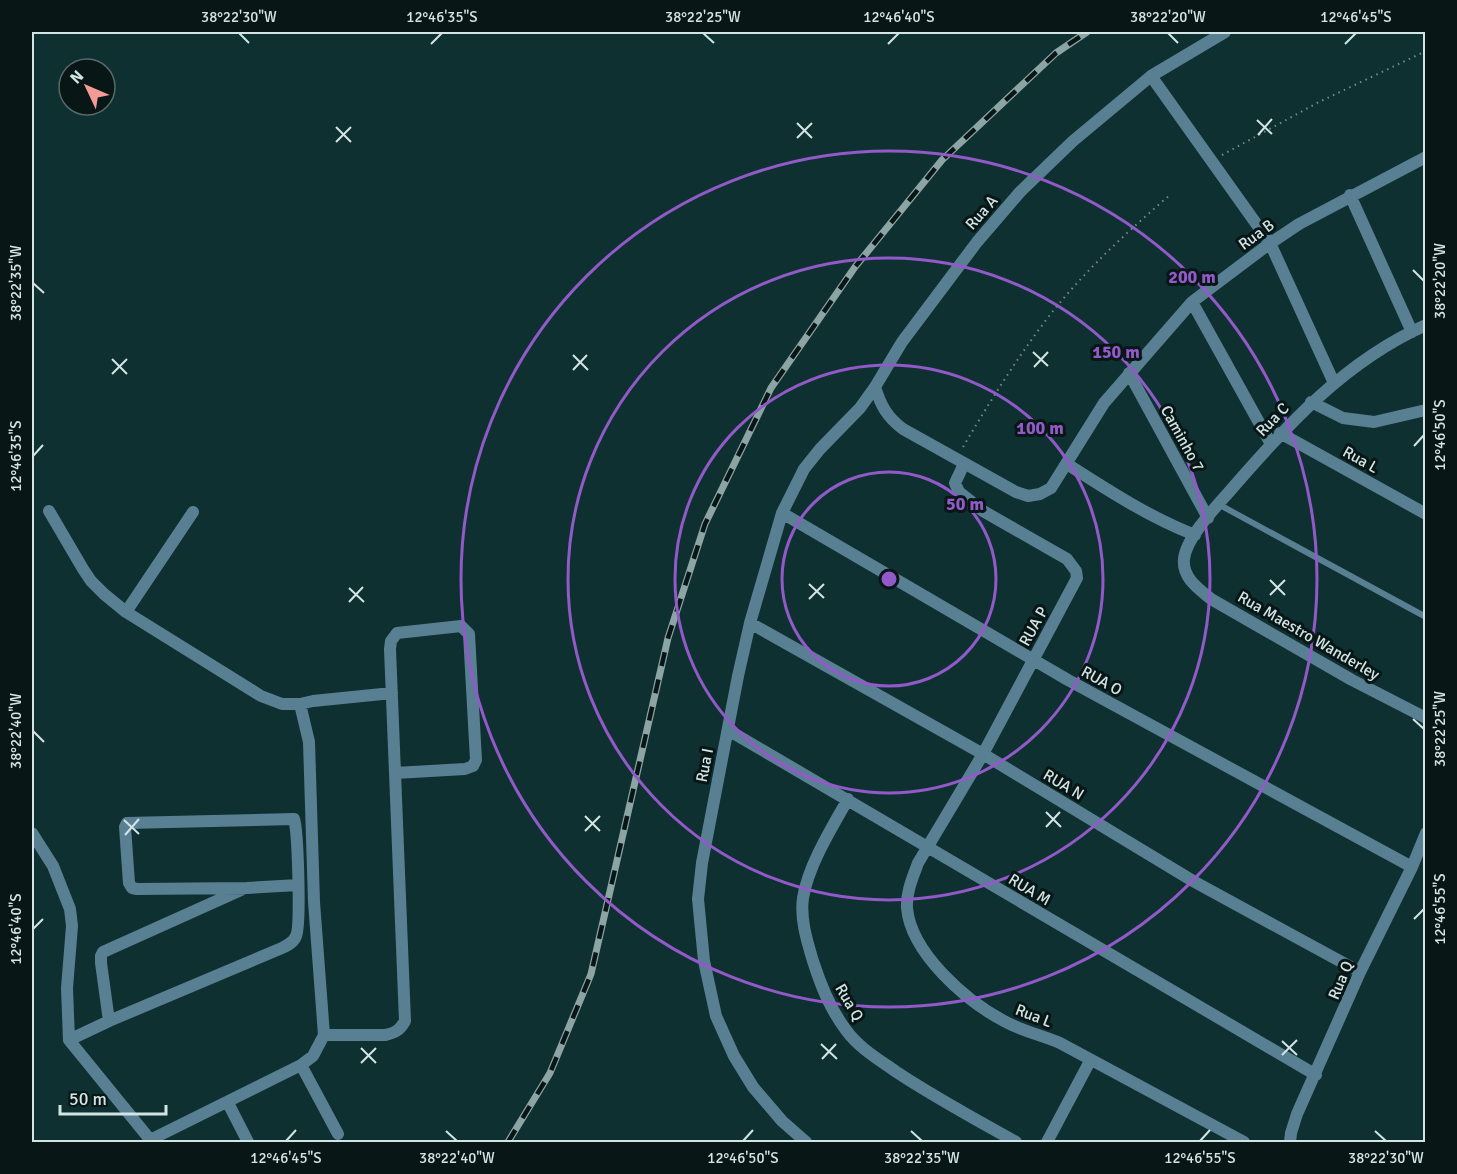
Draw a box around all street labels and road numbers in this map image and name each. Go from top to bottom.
street label: Rua A [961,191,1002,234]
street label: Rua B [1235,215,1278,254]
street label: Rua C [1252,398,1294,441]
street label: Caminho 7 [1156,402,1208,475]
street label: Rua L [1339,442,1382,478]
street label: Rua Maestro Wanderley [1234,587,1384,685]
street label: RUA P [1015,603,1053,650]
street label: RUA O [1078,662,1125,700]
street label: Rua I [692,746,718,784]
street label: RUA N [1039,765,1087,805]
street label: RUA M [1005,869,1054,910]
street label: Rua Q [1324,958,1358,1003]
street label: Rua Q [830,980,868,1025]
street label: Rua L [1012,1000,1055,1032]

